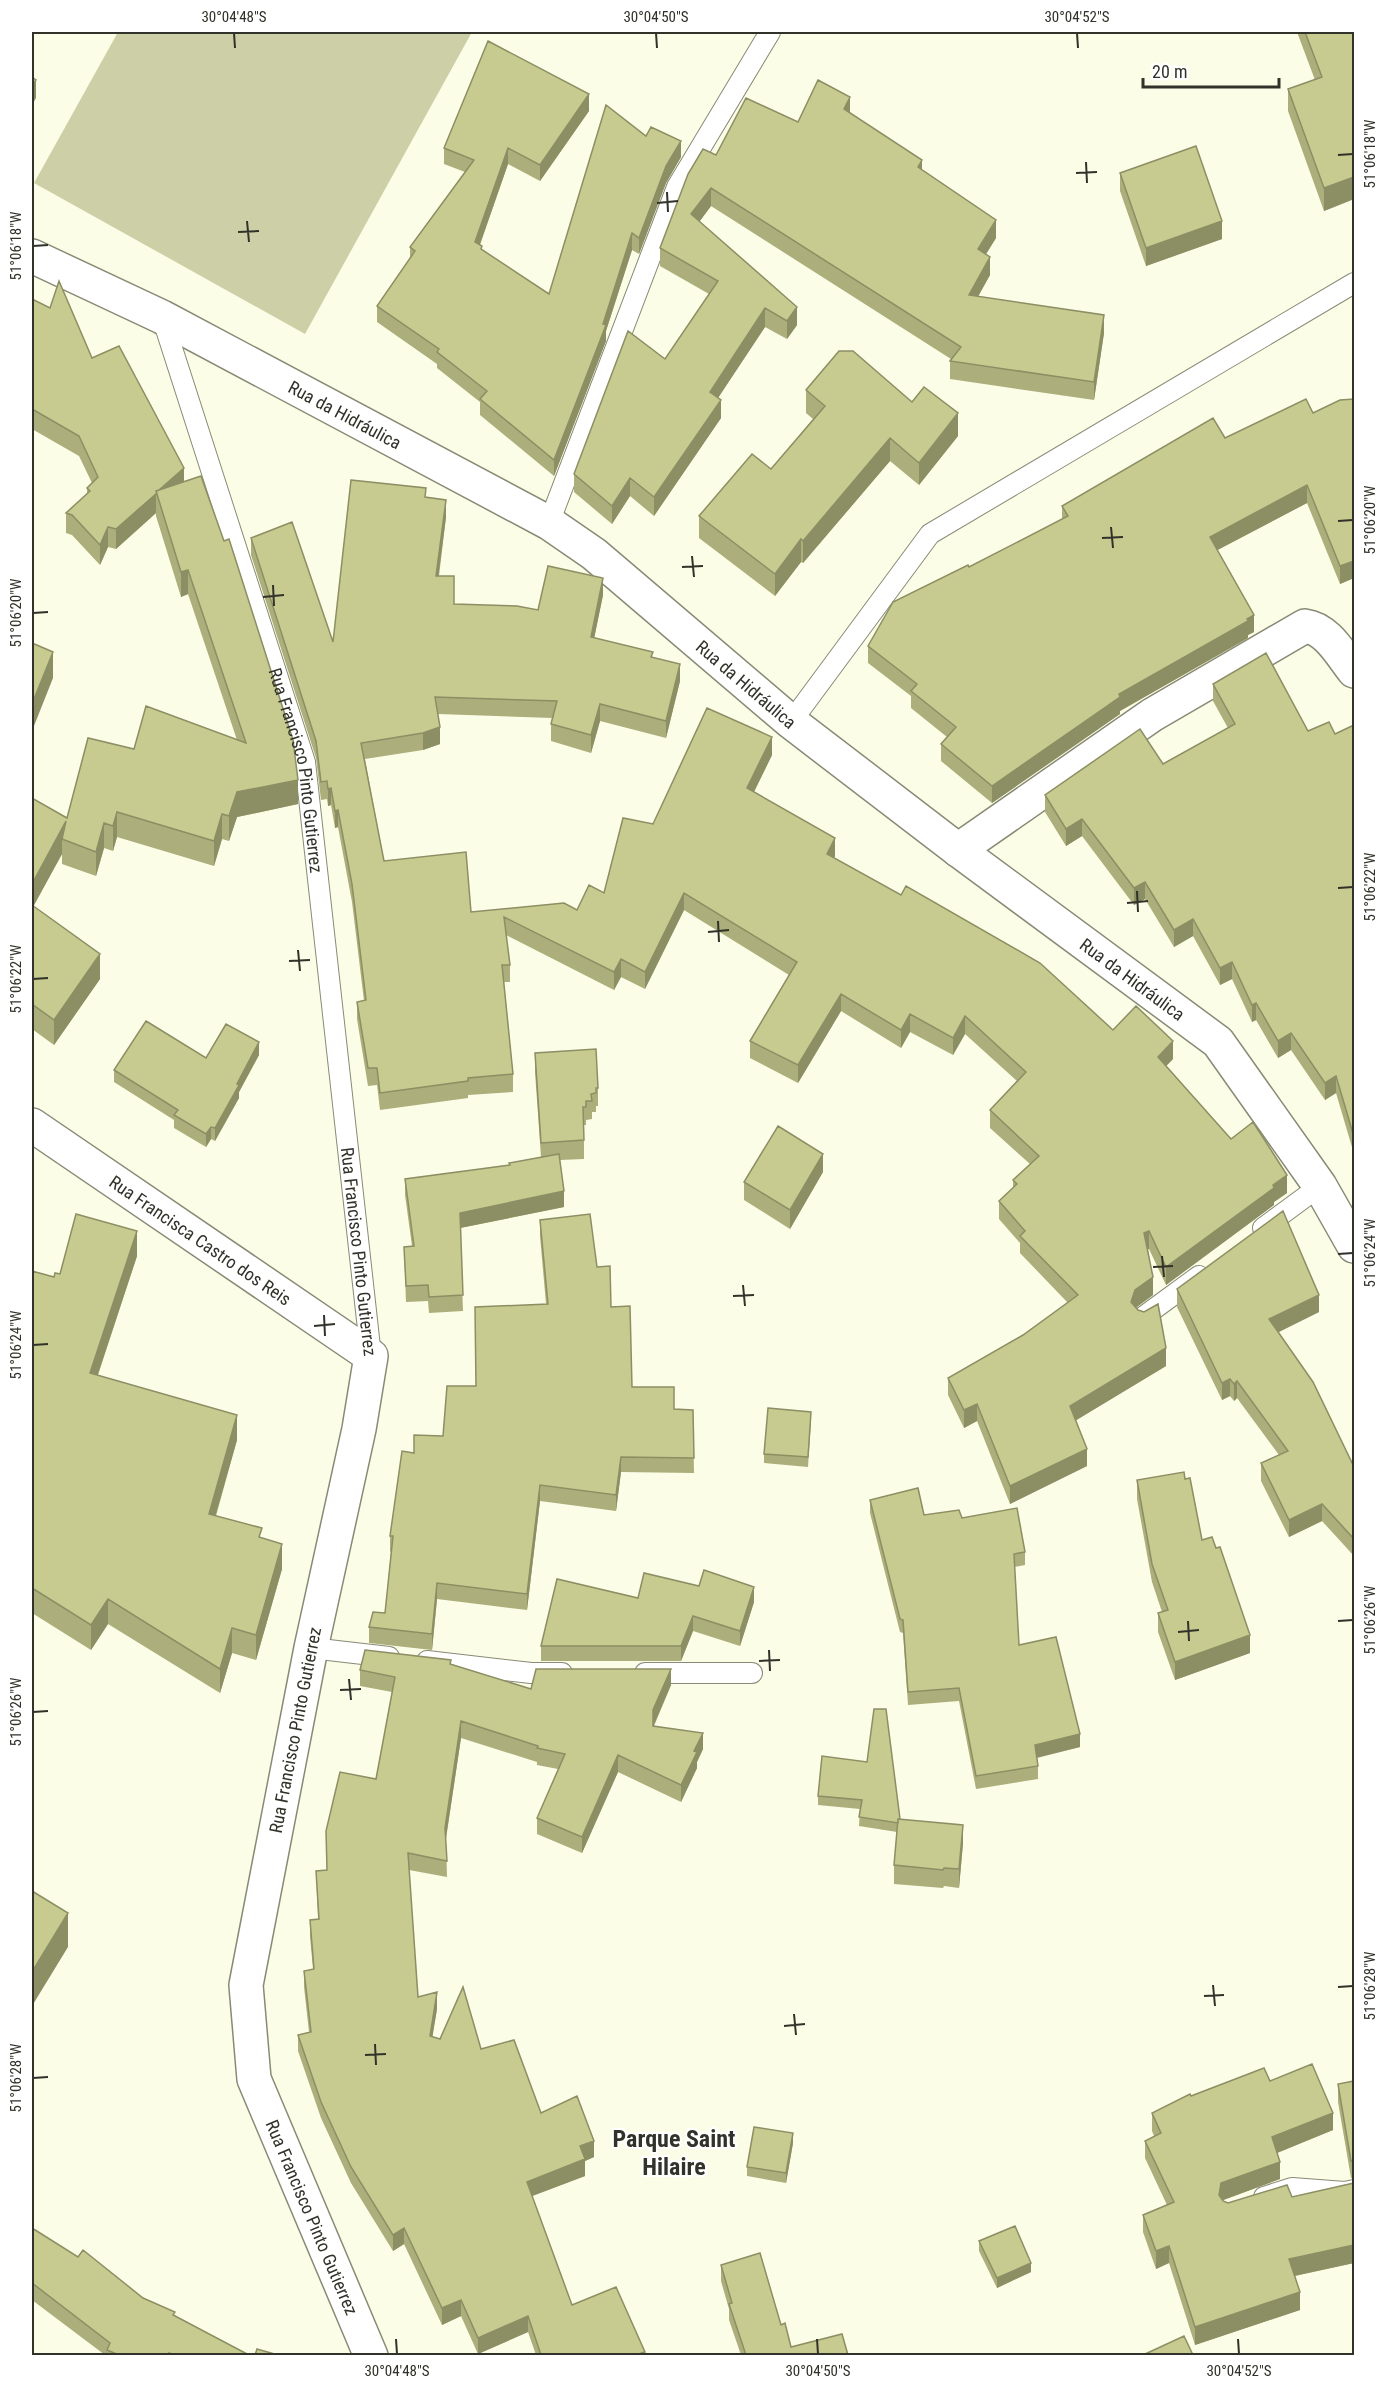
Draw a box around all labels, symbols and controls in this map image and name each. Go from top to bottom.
text: 30°04'48"S [201,8,267,26]
text: 30°04'50"S [623,8,689,26]
text: 30°04'52"S [1044,8,1110,26]
scale bar [1143,51,1280,89]
text: 20 m [1152,61,1187,82]
text: 51°06'18"W [1361,119,1379,188]
text: 51°06'18"W [7,211,25,280]
street label: Rua da Hidráulica [285,376,405,453]
text: 51°06'20"W [1361,485,1379,554]
text: 51°06'20"W [7,578,25,647]
street label: Rua da Hidráulica [692,636,801,732]
street label: Rua Francisco Pinto Gutierrez [265,665,328,874]
text: 51°06'22"W [1361,852,1379,921]
street label: Rua da Hidráulica [1076,933,1189,1024]
text: 51°06'22"W [7,944,25,1013]
street label: Rua Francisco Pinto Gutierrez [337,1146,381,1357]
street label: Rua Francisca Castro dos Reis [106,1171,295,1309]
text: 51°06'24"W [1361,1218,1379,1287]
text: 51°06'24"W [7,1310,25,1379]
text: 51°06'26"W [1361,1585,1379,1654]
street label: Rua Francisco Pinto Gutierrez [265,1625,325,1835]
text: 51°06'26"W [7,1677,25,1746]
text: 51°06'28"W [1361,1951,1379,2020]
text: 51°06'28"W [7,2043,25,2112]
street label: Rua Francisco Pinto Gutierrez [262,2117,363,2318]
district label: Parque Saint Hilaire [613,2125,735,2181]
text: 30°04'48"S [364,2362,430,2380]
text: 30°04'50"S [785,2362,851,2380]
text: 30°04'52"S [1206,2362,1272,2380]

